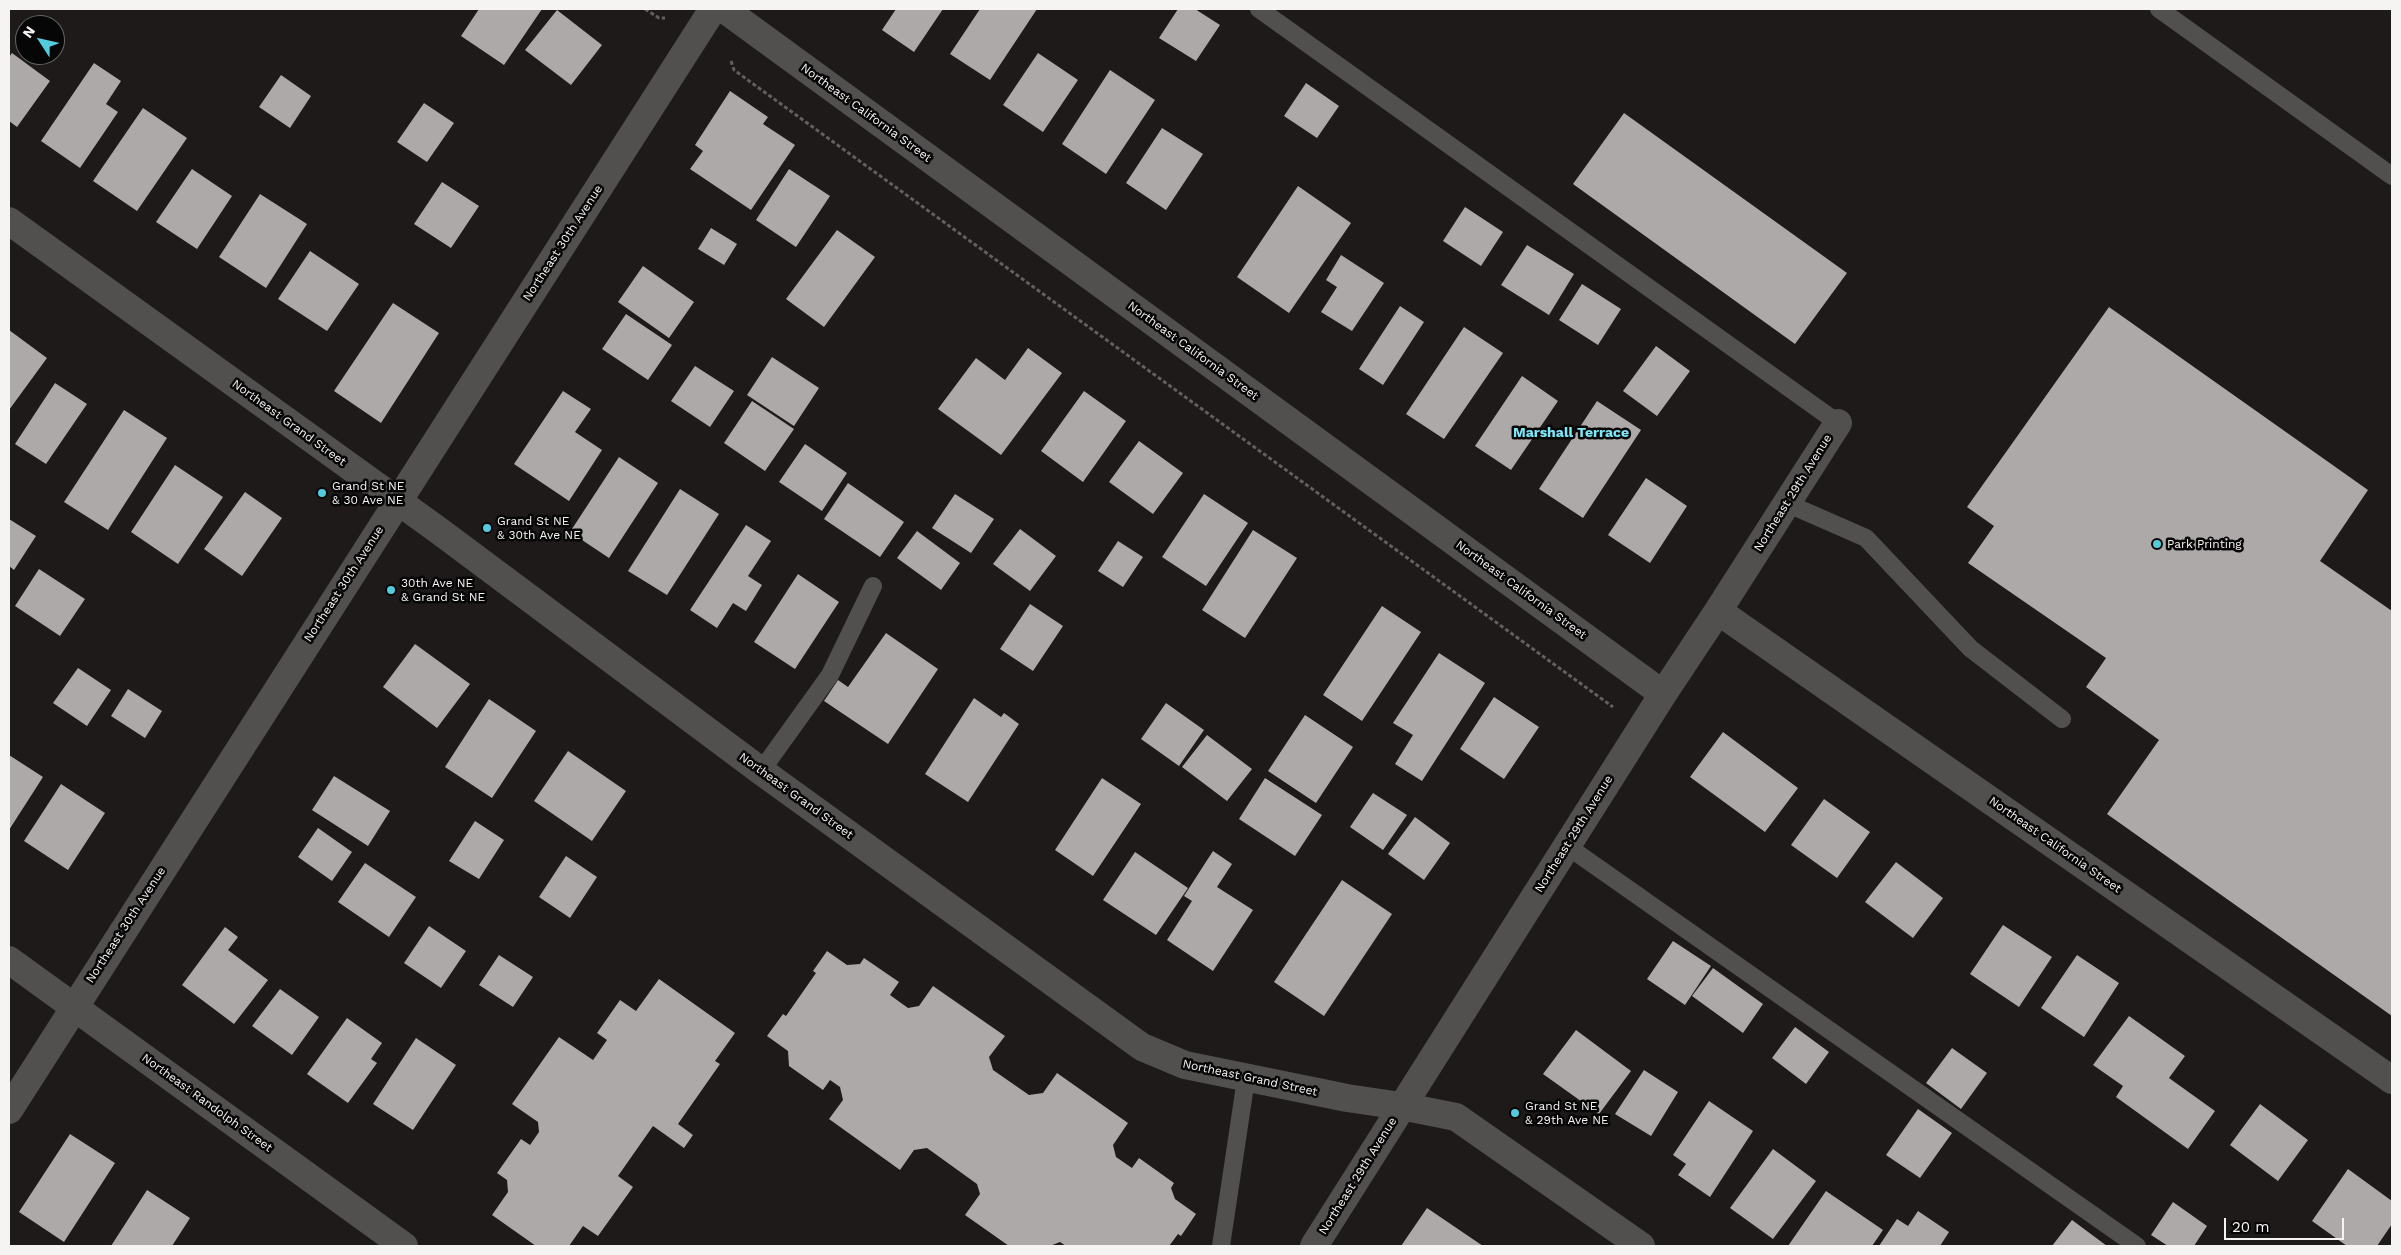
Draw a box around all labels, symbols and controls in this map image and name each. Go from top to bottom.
north arrow [15,15,65,65]
text: N [19,23,38,41]
street label: Northeast California Street [798,61,934,165]
street label: Northeast 30th Avenue [520,182,606,304]
street label: Northeast California Street [1125,299,1261,403]
street label: Northeast Grand Street [229,377,349,469]
district label: Marshall Terrace [1513,425,1629,441]
street label: Northeast 29th Avenue [1751,432,1835,554]
place label: Grand St NE & 30 Ave NE [332,479,405,507]
marker: Grand St NE & 30 Ave NE [316,487,328,499]
place label: Grand St NE & 30th Ave NE [497,514,581,542]
marker: Grand St NE & 30th Ave NE [481,522,493,534]
street label: Northeast 30th Avenue [301,523,387,645]
place label: Park Printing [2167,537,2242,551]
street label: Northeast California Street [1453,538,1589,642]
marker: Park Printing [2151,538,2163,550]
place label: 30th Ave NE & Grand St NE [401,576,485,604]
marker: 30th Ave NE & Grand St NE [385,584,397,596]
street label: Northeast Grand Street [736,750,856,842]
street label: Northeast 29th Avenue [1532,773,1616,895]
street label: Northeast California Street [1986,794,2124,896]
street label: Northeast 30th Avenue [83,864,169,986]
street label: Northeast Randolph Street [139,1051,275,1155]
street label: Northeast Grand Street [1181,1057,1319,1099]
place label: Grand St NE & 29th Ave NE [1525,1099,1609,1127]
marker: Grand St NE & 29th Ave NE [1509,1107,1521,1119]
street label: Northeast 29th Avenue [1316,1115,1400,1237]
scale bar [2226,1208,2346,1240]
text: 20 m [2232,1218,2270,1236]

